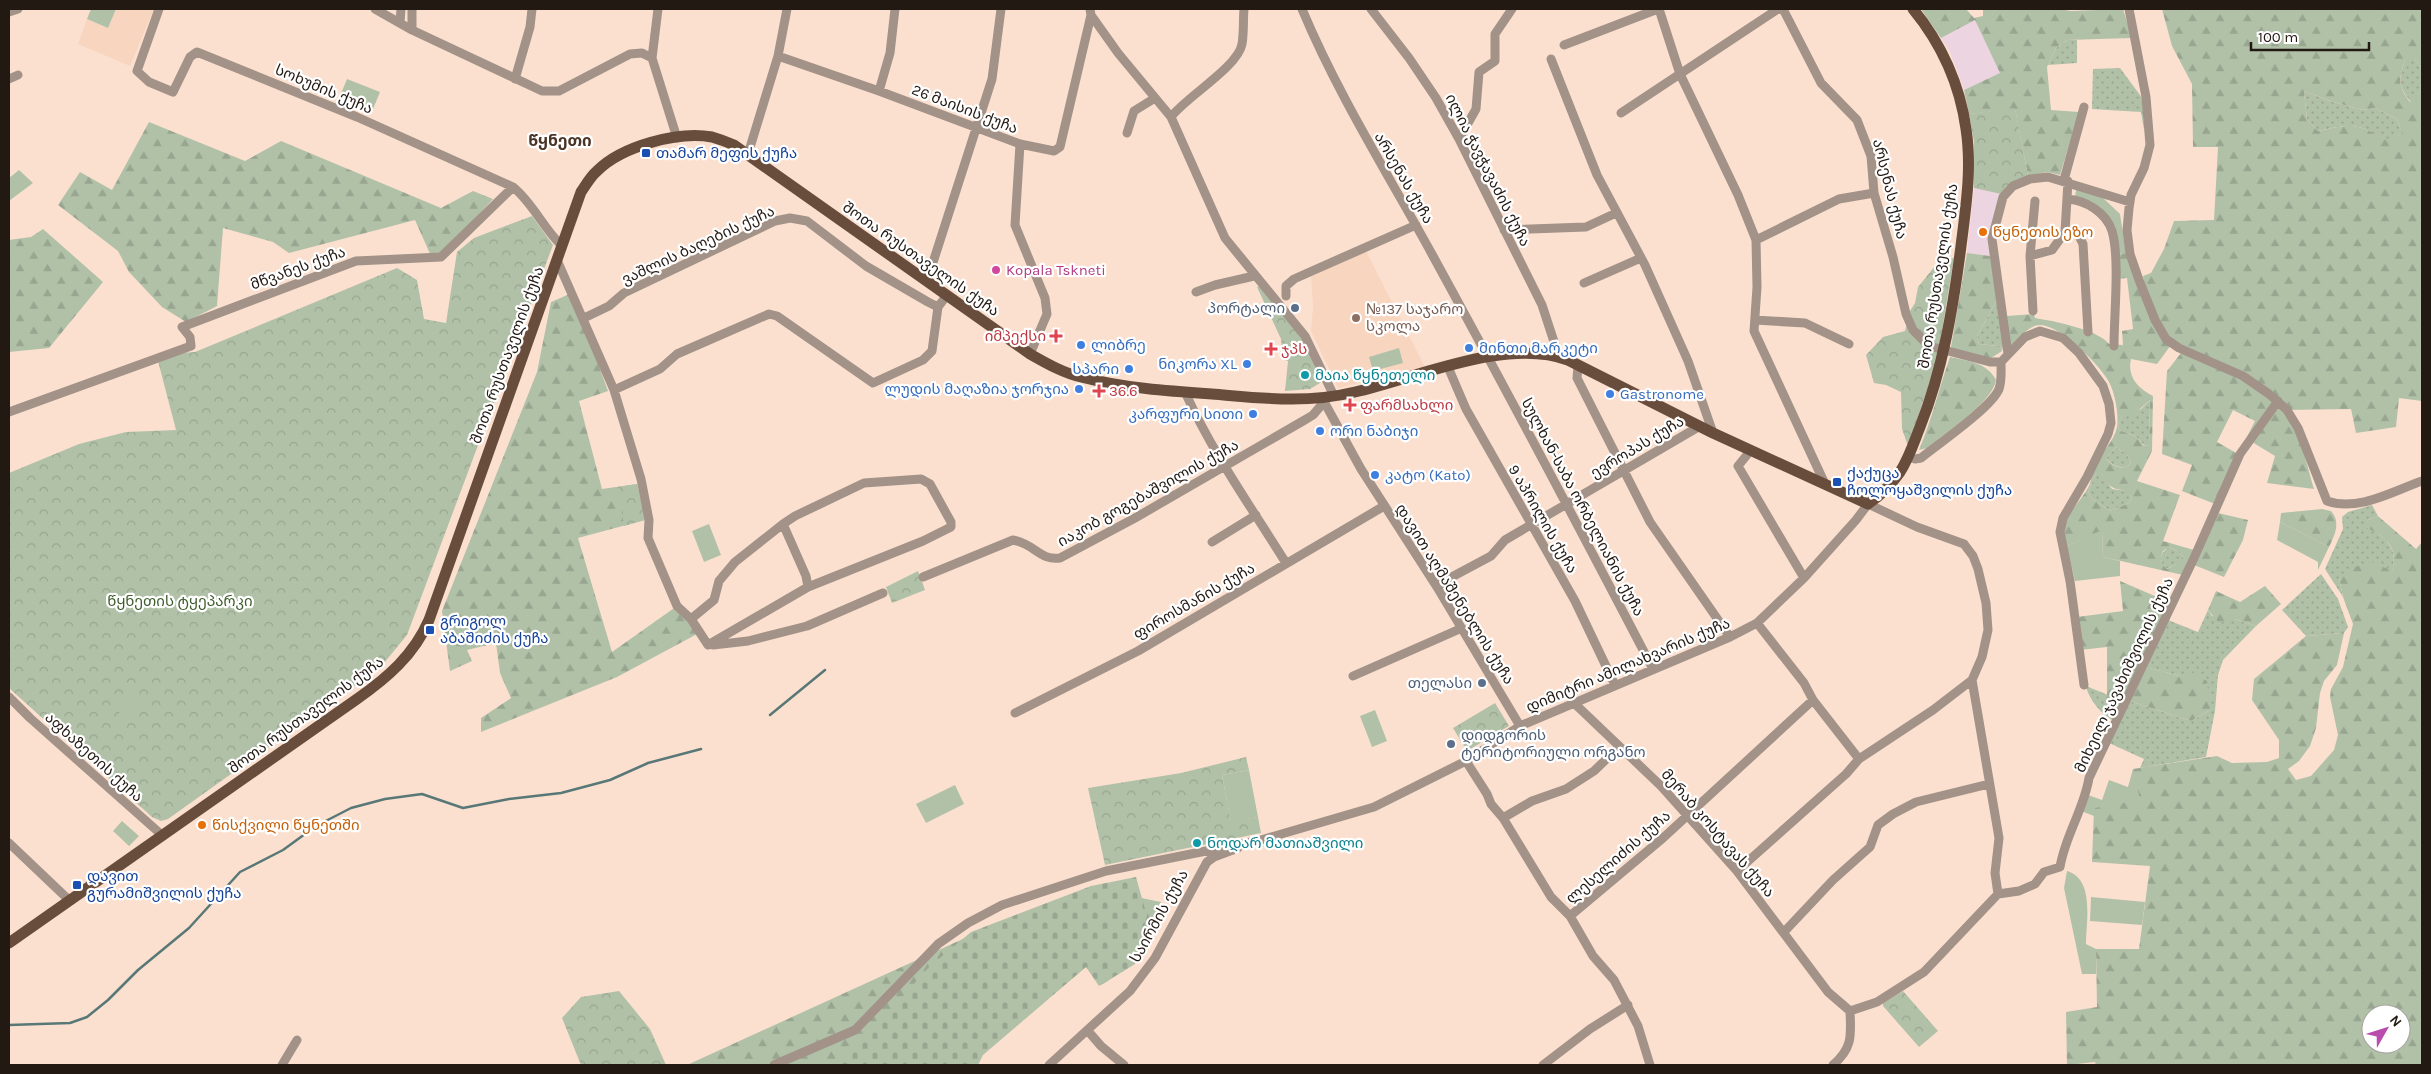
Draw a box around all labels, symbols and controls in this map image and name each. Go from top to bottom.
scale bar [2251,20,2368,52]
text: 100 m [2258,28,2298,46]
street label: სოხუმის ქუჩა [272,60,376,118]
street label: 26 მაისის ქუჩა [909,81,1021,137]
street label: ილია ჭავჭავაძის ქუჩა [1442,91,1534,249]
street label: არსენას ქუჩა [1371,129,1437,227]
district label: წყნეთი [528,131,592,150]
street label: არსენას ქუჩა [1869,137,1911,241]
place label: თამარ მეფის ქუჩა [656,144,797,162]
marker: თამარ მეფის ქუჩა [640,147,652,159]
street label: შოთა რუსთაველის ქუჩა [1914,182,1962,370]
street label: შოთა რუსთაველის ქუჩა [839,198,1003,320]
street label: ვაშლის ბაღების ქუჩა [619,202,777,288]
place label: წყნეთის ეზო [1993,223,2093,241]
marker: წყნეთის ეზო [1977,226,1989,238]
street label: მწვანეს ქუჩა [248,242,348,294]
place label: Kopala Tskneti [1006,261,1106,279]
street label: შოთა რუსთაველის ქუჩა [467,264,547,446]
marker: Kopala Tskneti [990,264,1002,276]
place label: პორტალი [1208,299,1285,317]
place label: №137 საჯარო სკოლა [1366,300,1463,335]
marker: პორტალი [1289,302,1301,314]
marker: №137 საჯარო სკოლა [1350,312,1362,324]
place label: იმპექსი [985,327,1046,345]
marker: იმპექსი [1050,330,1062,342]
place label: ლიბრე [1091,336,1146,354]
marker: ლიბრე [1075,339,1087,351]
place label: მინთი მარკეტი [1479,339,1598,357]
place label: ჯპს [1281,340,1307,358]
marker: მინთი მარკეტი [1463,342,1475,354]
marker: ჯპს [1265,343,1277,355]
place label: ნიკორა XL [1158,355,1237,373]
marker: ნიკორა XL [1241,358,1253,370]
place label: სპარი [1072,360,1119,378]
marker: სპარი [1123,363,1135,375]
place label: მაია წყნეთელი [1315,366,1435,384]
marker: მაია წყნეთელი [1299,369,1311,381]
place label: ლუდის მაღაზია ჯორჯია [884,380,1069,398]
place label: 36.6 [1109,382,1138,400]
marker: ლუდის მაღაზია ჯორჯია [1073,383,1085,395]
marker: 36.6 [1093,385,1105,397]
place label: Gastronome [1620,385,1704,403]
marker: Gastronome [1604,388,1616,400]
street label: სულხან-საბა ორბელიანის ქუჩა [1518,395,1648,619]
place label: ფარმსახლი [1360,396,1453,414]
marker: ფარმსახლი [1344,399,1356,411]
place label: კარფური სითი [1129,405,1243,423]
marker: კარფური სითი [1247,408,1259,420]
street label: ევროპას ქუჩა [1587,412,1687,482]
place label: ორი ნაბიჯი [1330,422,1418,440]
marker: ორი ნაბიჯი [1314,425,1326,437]
street label: იაკობ გოგებაშვილის ქუჩა [1054,436,1242,550]
street label: 9 აპრილის ქუჩა [1505,461,1581,577]
place label: ქაქუცა ჩოლოყაშვილის ქუჩა [1847,464,2012,499]
place label: კატო (Kato) [1385,466,1471,484]
marker: კატო (Kato) [1369,469,1381,481]
marker: ქაქუცა ჩოლოყაშვილის ქუჩა [1831,476,1843,488]
street label: დავით აღმაშენებლის ქუჩა [1392,500,1518,688]
street label: ფიროსმანის ქუჩა [1130,559,1258,643]
street label: მიხეილ ჯავახიშვილის ქუჩა [2071,575,2177,775]
park label: წყნეთის ტყეპარკი [107,592,253,610]
place label: გრიგოლ აბაშიძის ქუჩა [440,612,549,647]
street label: დიმიტრი ამილახვარის ქუჩა [1523,614,1733,716]
marker: გრიგოლ აბაშიძის ქუჩა [424,624,436,636]
street label: შოთა რუსთაველის ქუჩა [225,653,387,777]
place label: თელასი [1408,674,1472,692]
marker: თელასი [1476,677,1488,689]
street label: აფხაზეთის ქუჩა [41,708,147,806]
place label: დიდგორის ტერიტორიული ორგანო [1461,726,1646,761]
marker: დიდგორის ტერიტორიული ორგანო [1445,738,1457,750]
street label: მერაბ კოსტავას ქუჩა [1657,765,1779,901]
street label: ლესელიძის ქუჩა [1562,807,1674,907]
place label: წისქვილი წყნეთში [212,816,360,834]
marker: წისქვილი წყნეთში [196,819,208,831]
place label: ნოდარ მათიაშვილი [1207,834,1363,852]
marker: ნოდარ მათიაშვილი [1191,837,1203,849]
street label: საირმის ქუჩა [1126,866,1192,966]
place label: დავით გურამიშვილის ქუჩა [87,867,242,902]
marker: დავით გურამიშვილის ქუჩა [71,879,83,891]
north arrow [2361,1004,2411,1054]
text: N [2386,1012,2405,1030]

